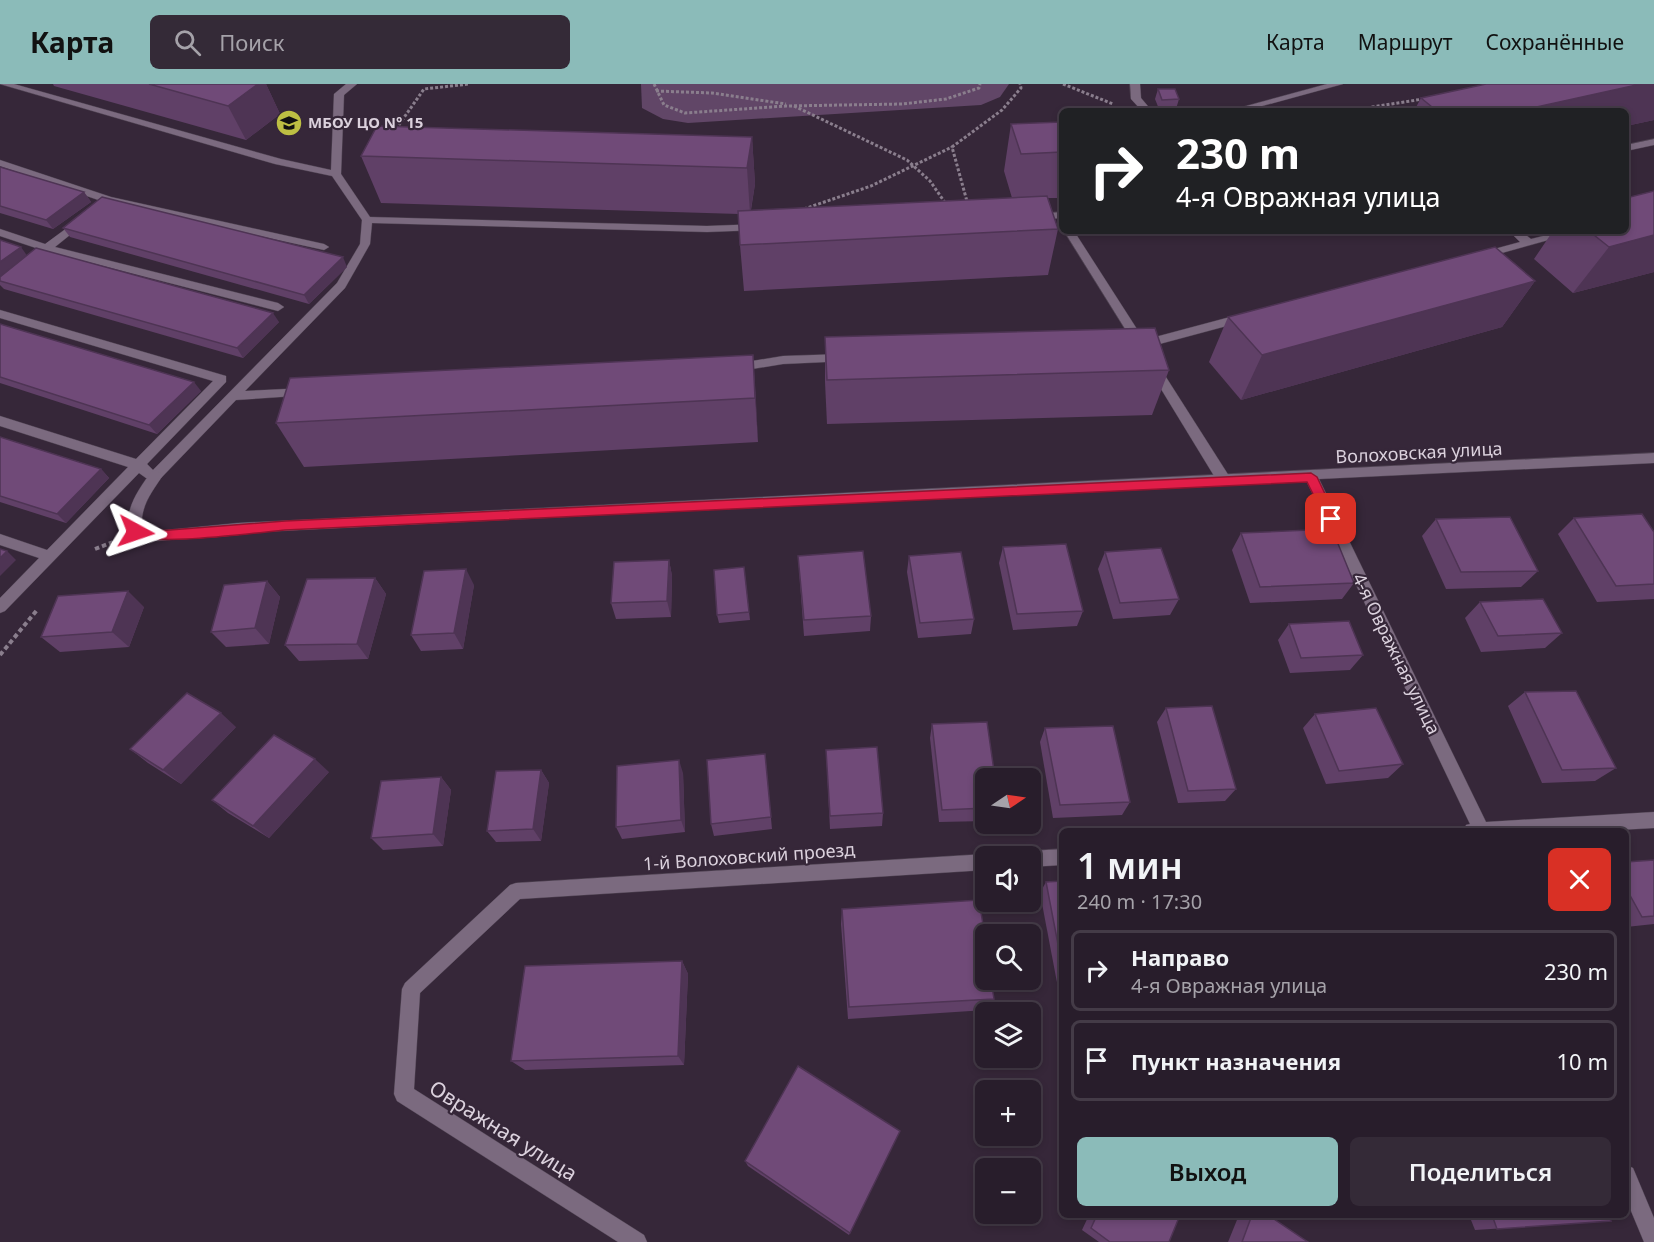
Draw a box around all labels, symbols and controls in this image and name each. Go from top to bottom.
search box [150,15,570,69]
text: Карта [30,23,114,61]
icon: search [171,26,204,59]
text: Поиск [219,27,285,57]
text: Карта [1266,28,1325,56]
text: Маршрут [1358,28,1453,56]
text: Сохранённые [1486,28,1624,56]
school or university icon: МБОУ ЦО N° 15 [274,108,304,138]
place label: МБОУ ЦО N° 15 [308,112,423,132]
text: 230 m [1176,124,1300,181]
icon: right [1077,132,1155,210]
text: 4-я Овражная улица [1176,178,1441,215]
street label: Волоховская улица [1335,436,1503,468]
pin [1305,493,1356,544]
position arrow [104,500,168,564]
icon: arrive [1314,502,1347,535]
street label: 4-я Овражная улица [1347,569,1446,738]
north arrow [975,768,1041,834]
map controls [975,768,1041,1224]
street label: 1-й Волоховский проезд [642,837,856,875]
text: 1 мин [1077,841,1183,890]
button: sound [975,846,1041,912]
button: close [1548,848,1611,911]
text: 240 m · 17:30 [1077,888,1202,915]
button: search [975,924,1041,990]
text: Направо [1131,942,1229,972]
icon: right [1080,954,1113,987]
text: 230 m [1544,956,1608,986]
text: 4-я Овражная улица [1131,972,1327,999]
button: layers [975,1002,1041,1068]
icon: arrive [1080,1044,1113,1077]
text: Пункт назначения [1131,1046,1341,1076]
text: 10 m [1557,1046,1608,1076]
street label: Овражная улица [424,1073,583,1187]
button: + [975,1080,1041,1146]
button: Выход [1077,1137,1338,1206]
button: Поделиться [1350,1137,1611,1206]
button: − [975,1158,1041,1224]

